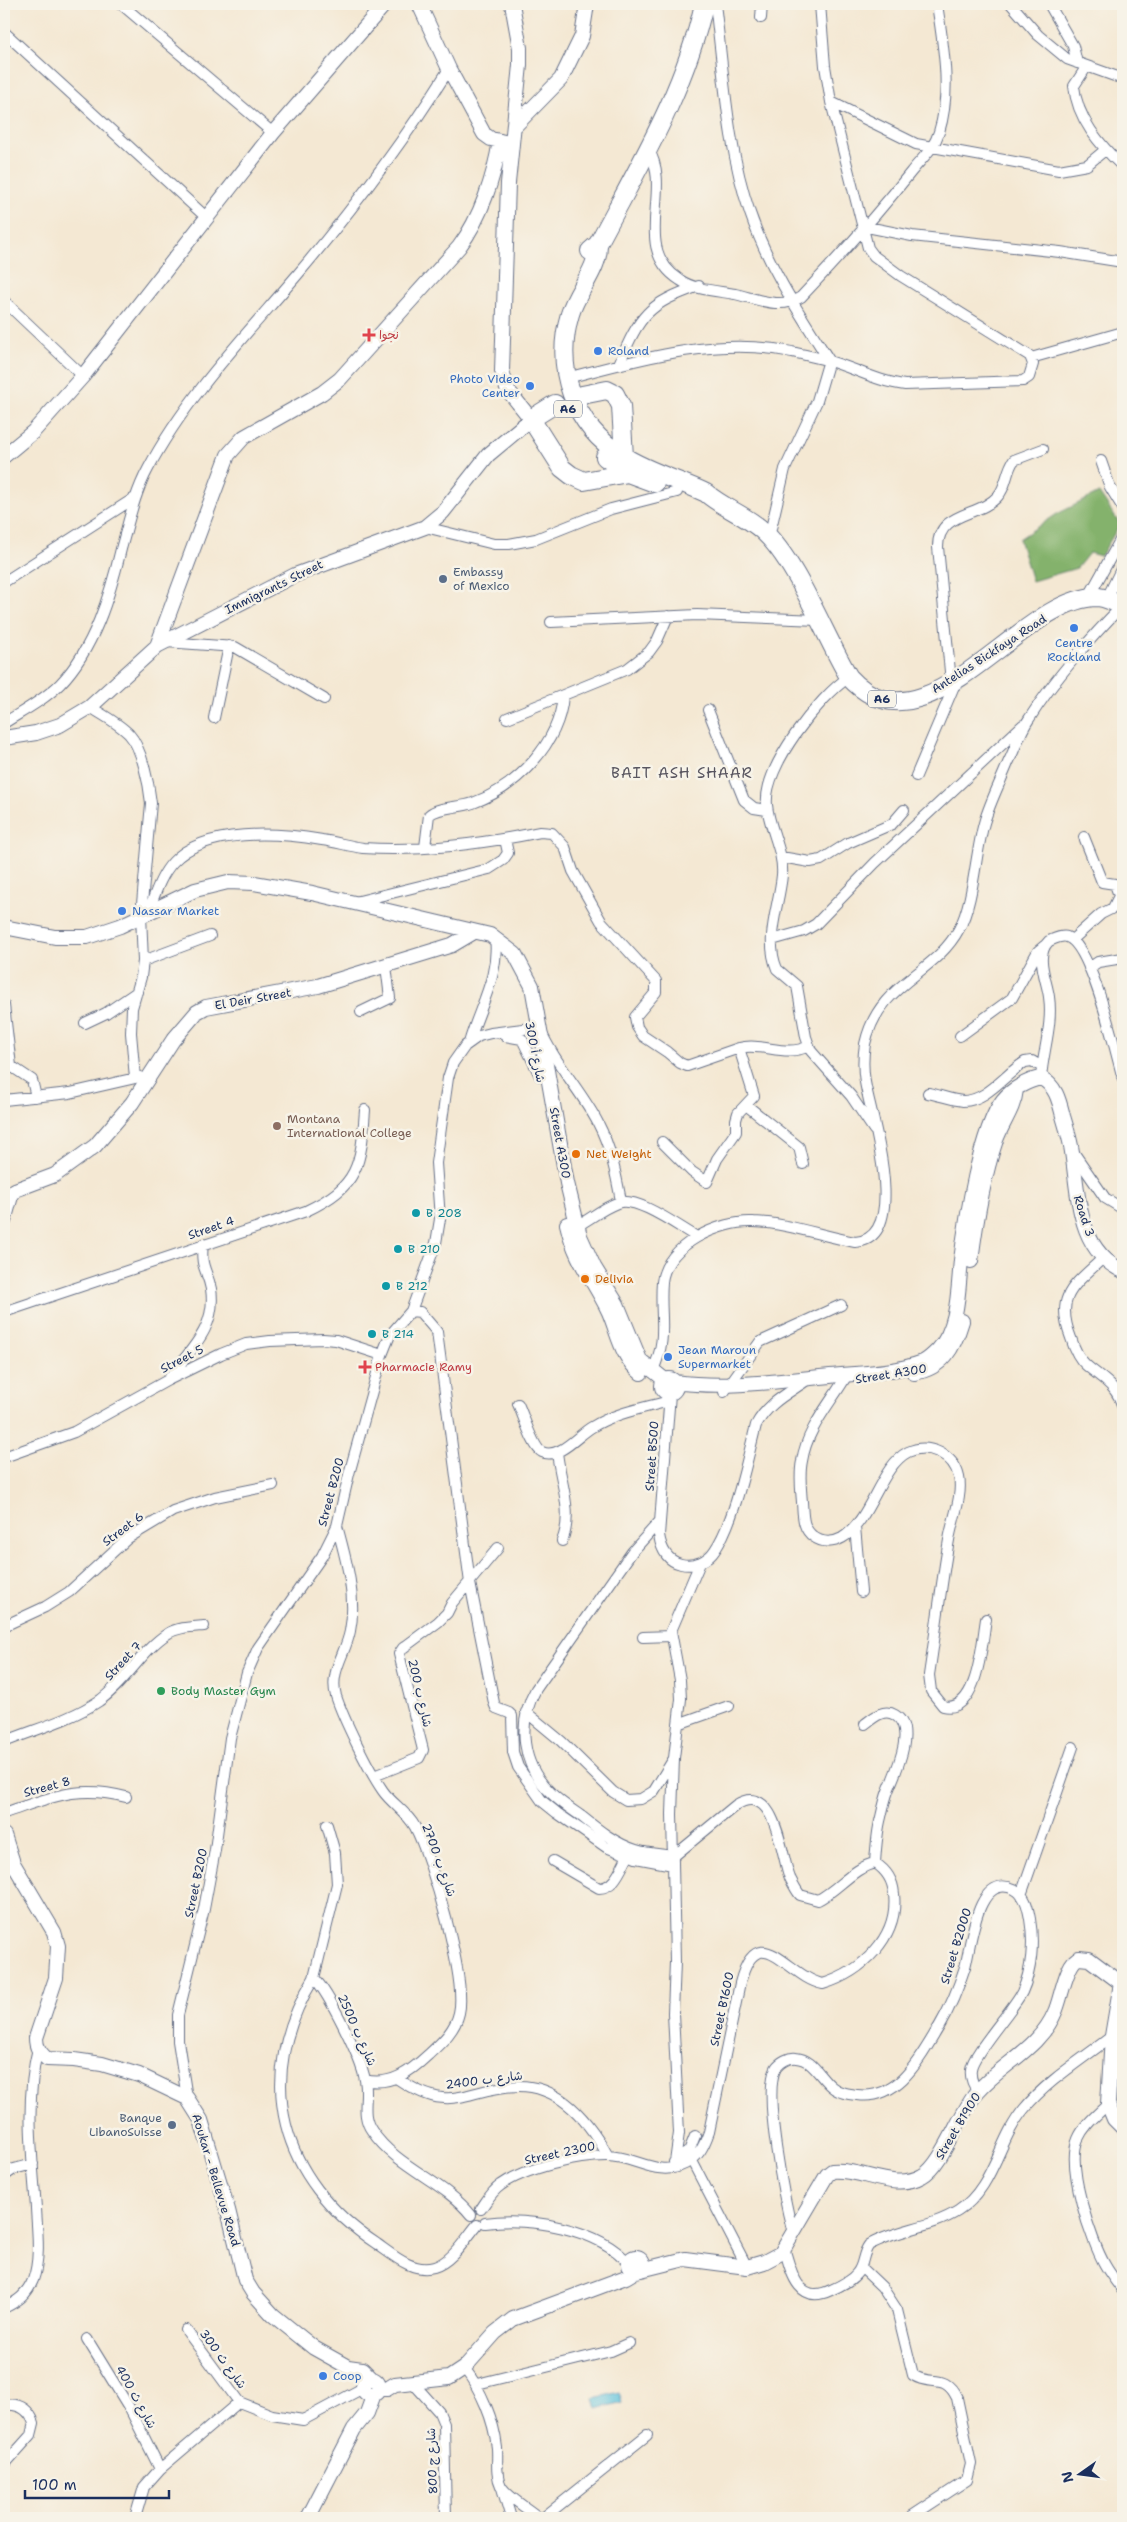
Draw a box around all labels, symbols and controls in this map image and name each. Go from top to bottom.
place label: نجوا [379,327,399,343]
marker: نجوا [363,329,375,341]
place label: Roland [608,343,650,359]
marker: Roland [592,345,604,357]
place label: Photo Video Center [450,371,520,401]
marker: Photo Video Center [524,380,536,392]
road number: A6 [554,400,582,418]
street label: Immigrants Street [222,556,326,618]
place label: Embassy of Mexico [453,564,509,594]
marker: Embassy of Mexico [437,573,449,585]
street label: Antelias Bickfaya Road [928,611,1050,697]
marker: Centre Rockland [1068,622,1080,634]
place label: Centre Rockland [1047,635,1101,665]
road number: A6 [868,691,896,708]
district label: BAIT ASH SHAAR [611,763,753,783]
place label: Nassar Market [132,903,219,919]
marker: Nassar Market [116,905,128,917]
street label: El Deir Street [213,984,293,1014]
street label: شارع أ 300 [520,1020,549,1084]
street label: Street A300 [546,1106,574,1180]
place label: Montana International College [287,1111,412,1141]
marker: Montana International College [271,1120,283,1132]
place label: Net Weight [586,1146,652,1162]
marker: Net Weight [570,1148,582,1160]
street label: Road 3 [1070,1193,1098,1239]
place label: B 208 [426,1205,462,1221]
marker: B 208 [410,1207,422,1219]
street label: Street 4 [186,1213,236,1243]
place label: B 210 [408,1241,440,1257]
marker: B 210 [392,1243,404,1255]
place label: Delivia [595,1271,634,1287]
marker: Delivia [579,1273,591,1285]
place label: B 212 [396,1278,428,1294]
marker: B 212 [380,1280,392,1292]
place label: B 214 [382,1326,414,1342]
marker: B 214 [366,1328,378,1340]
street label: Street 5 [158,1341,206,1377]
place label: Jean Maroun Supermarket [678,1342,756,1372]
marker: Jean Maroun Supermarket [662,1351,674,1363]
place label: Pharmacie Ramy [375,1359,472,1375]
street label: Street A300 [854,1360,928,1388]
marker: Pharmacie Ramy [359,1361,371,1373]
street label: Street B500 [642,1420,662,1492]
street label: Street B200 [314,1456,348,1528]
street label: Street 6 [99,1508,147,1550]
street label: Street 7 [101,1638,145,1684]
street label: شارع ب 200 [403,1657,436,1729]
place label: Body Master Gym [171,1683,276,1699]
marker: Body Master Gym [155,1685,167,1697]
street label: Street 8 [22,1773,72,1801]
street label: شارع ب 2700 [417,1821,460,1899]
street label: Street B200 [181,1847,211,1919]
street label: Street B2000 [937,1906,975,1986]
street label: Street B1600 [706,1970,738,2048]
street label: شارع ب 2500 [333,1992,380,2069]
street label: شارع ب 2400 [445,2067,523,2094]
street label: Street B1900 [932,2089,984,2163]
place label: Banque LibanoSuisse [89,2110,162,2140]
street label: Aoukar - Bellevue Road [188,2112,244,2249]
marker: Banque LibanoSuisse [166,2119,178,2131]
street label: Street 2300 [523,2138,597,2168]
street label: شارع ث 300 [195,2326,250,2392]
street label: شارع ث 400 [111,2363,160,2432]
place label: Coop [333,2368,362,2384]
marker: Coop [317,2370,329,2382]
street label: شارع ج 800 [423,2428,442,2494]
north arrow [1054,2450,1104,2500]
scale bar [25,2467,169,2499]
text: N [1057,2470,1077,2485]
text: 100 m [32,2475,77,2495]

